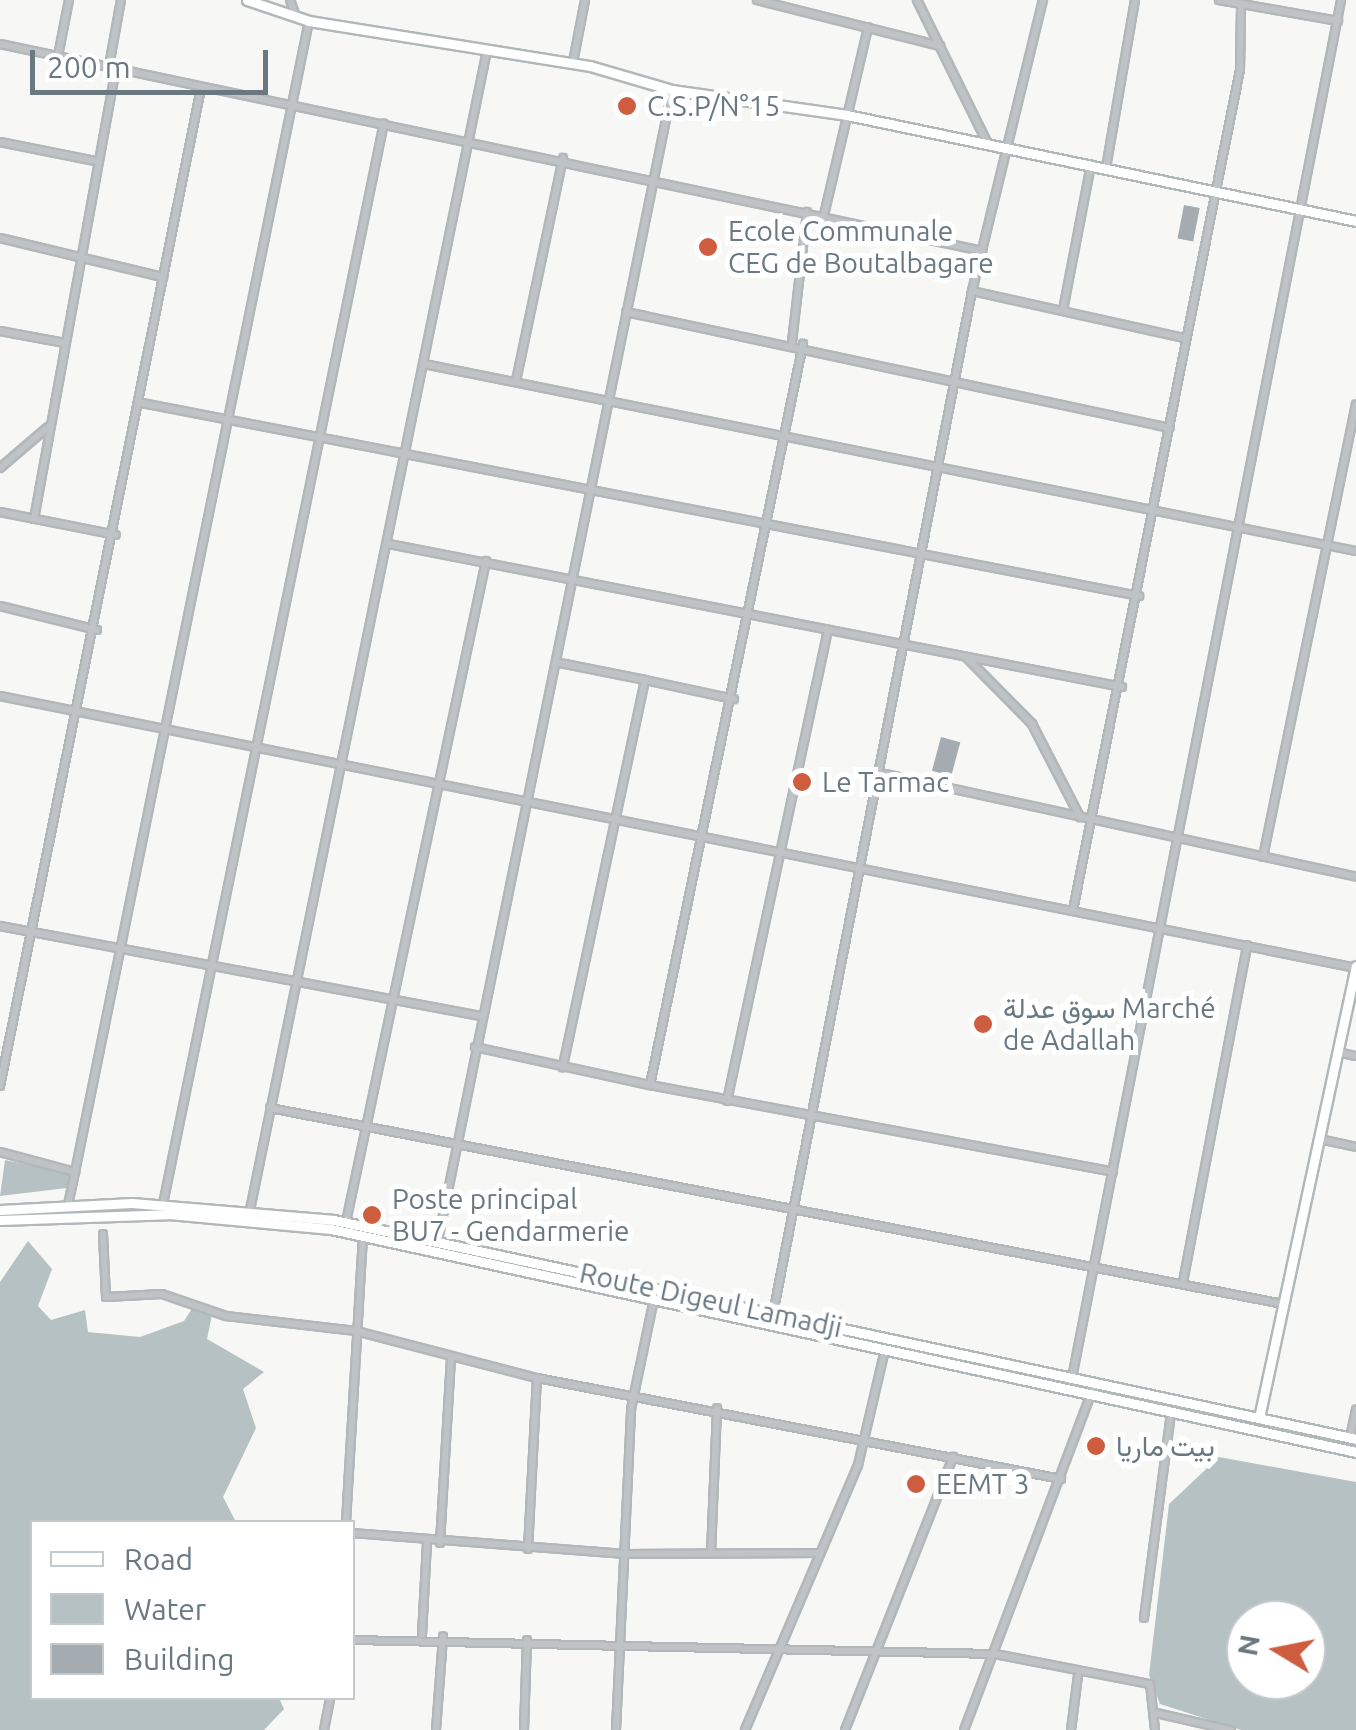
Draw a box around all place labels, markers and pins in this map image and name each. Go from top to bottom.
place label: C.S.P/N°15 [647,89,780,123]
marker: C.S.P/N°15 [616,95,638,117]
place label: Ecole Communale CEG de Boutalbagare [728,214,994,280]
marker: Ecole Communale CEG de Boutalbagare [697,236,719,258]
place label: Le Tarmac [822,765,949,799]
marker: Le Tarmac [791,771,813,793]
place label: سوق عدلة Marché de Adallah [1003,991,1216,1057]
marker: سوق عدلة Marché de Adallah [972,1013,994,1035]
place label: Poste principal BU7 - Gendarmerie [392,1182,629,1248]
marker: Poste principal BU7 - Gendarmerie [361,1204,383,1226]
place label: بيت ماريا [1116,1429,1215,1463]
marker: بيت ماريا [1085,1435,1107,1457]
place label: EEMT 3 [936,1467,1030,1501]
marker: EEMT 3 [905,1473,927,1495]

